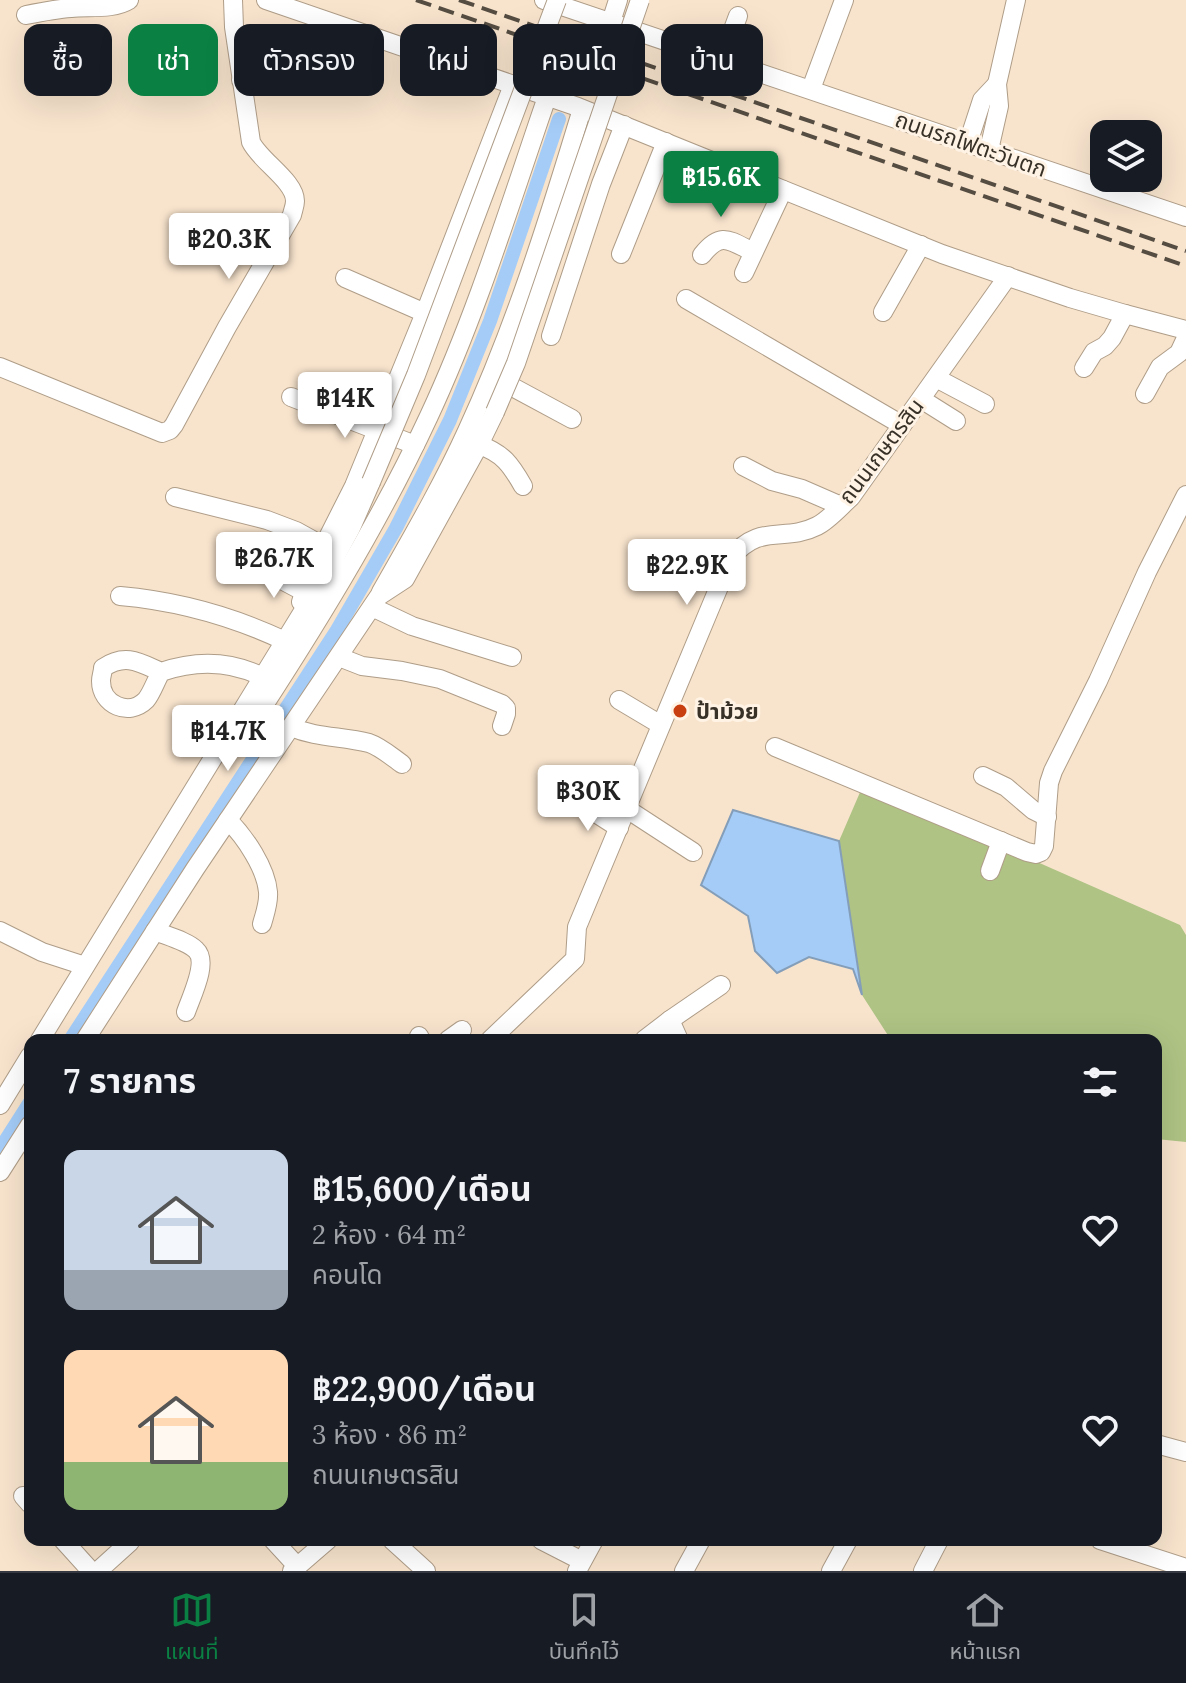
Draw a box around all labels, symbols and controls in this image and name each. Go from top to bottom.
chip: ซื้อ [24,24,112,96]
chip: เช่า [128,24,218,96]
chip: ตัวกรอง [234,24,384,96]
chip: ใหม่ [400,24,497,96]
chip: คอนโด [513,24,645,96]
chip: บ้าน [661,24,763,96]
street label: ถนนรถไฟตะวันตก [892,105,1050,183]
map controls [1090,120,1162,192]
button: layers [1090,120,1162,192]
pin: ฿15.6K [656,151,786,219]
text: ฿15.6K [681,160,761,193]
pin: ฿20.3K [164,213,294,281]
text: ฿20.3K [187,222,271,255]
pin: ฿14K [298,372,392,440]
text: ฿14K [316,381,374,414]
street label: ถนนเกษตรสิน [832,393,930,509]
pin: ฿26.7K [209,532,339,600]
pin: ฿22.9K [622,539,752,607]
text: ฿26.7K [234,541,314,574]
text: ฿22.9K [646,548,728,581]
place label: ป้าม้วย [696,697,759,725]
marker: ป้าม้วย [671,702,689,720]
pin: ฿14.7K [163,705,293,773]
text: ฿14.7K [190,714,266,747]
pin: ฿30K [541,765,635,833]
text: ฿30K [556,774,620,807]
text: 7 รายการ [64,1059,196,1102]
icon: filters [1078,1060,1122,1104]
text: ฿15,600/เดือน [312,1167,532,1210]
icon: home [128,1182,224,1278]
icon: heart [1078,1208,1122,1252]
text: 2 ห้อง · 64 m² [312,1218,466,1251]
text: คอนโด [312,1258,383,1291]
text: ฿22,900/เดือน [312,1367,536,1410]
icon: home [128,1382,224,1478]
icon: heart [1078,1408,1122,1452]
text: 3 ห้อง · 86 m² [312,1418,467,1451]
text: ถนนเกษตรสิน [312,1458,459,1491]
tab: แผนที่ [165,1588,219,1669]
tab: บันทึกไว้ [549,1588,619,1669]
tab: หน้าแรก [949,1588,1021,1669]

